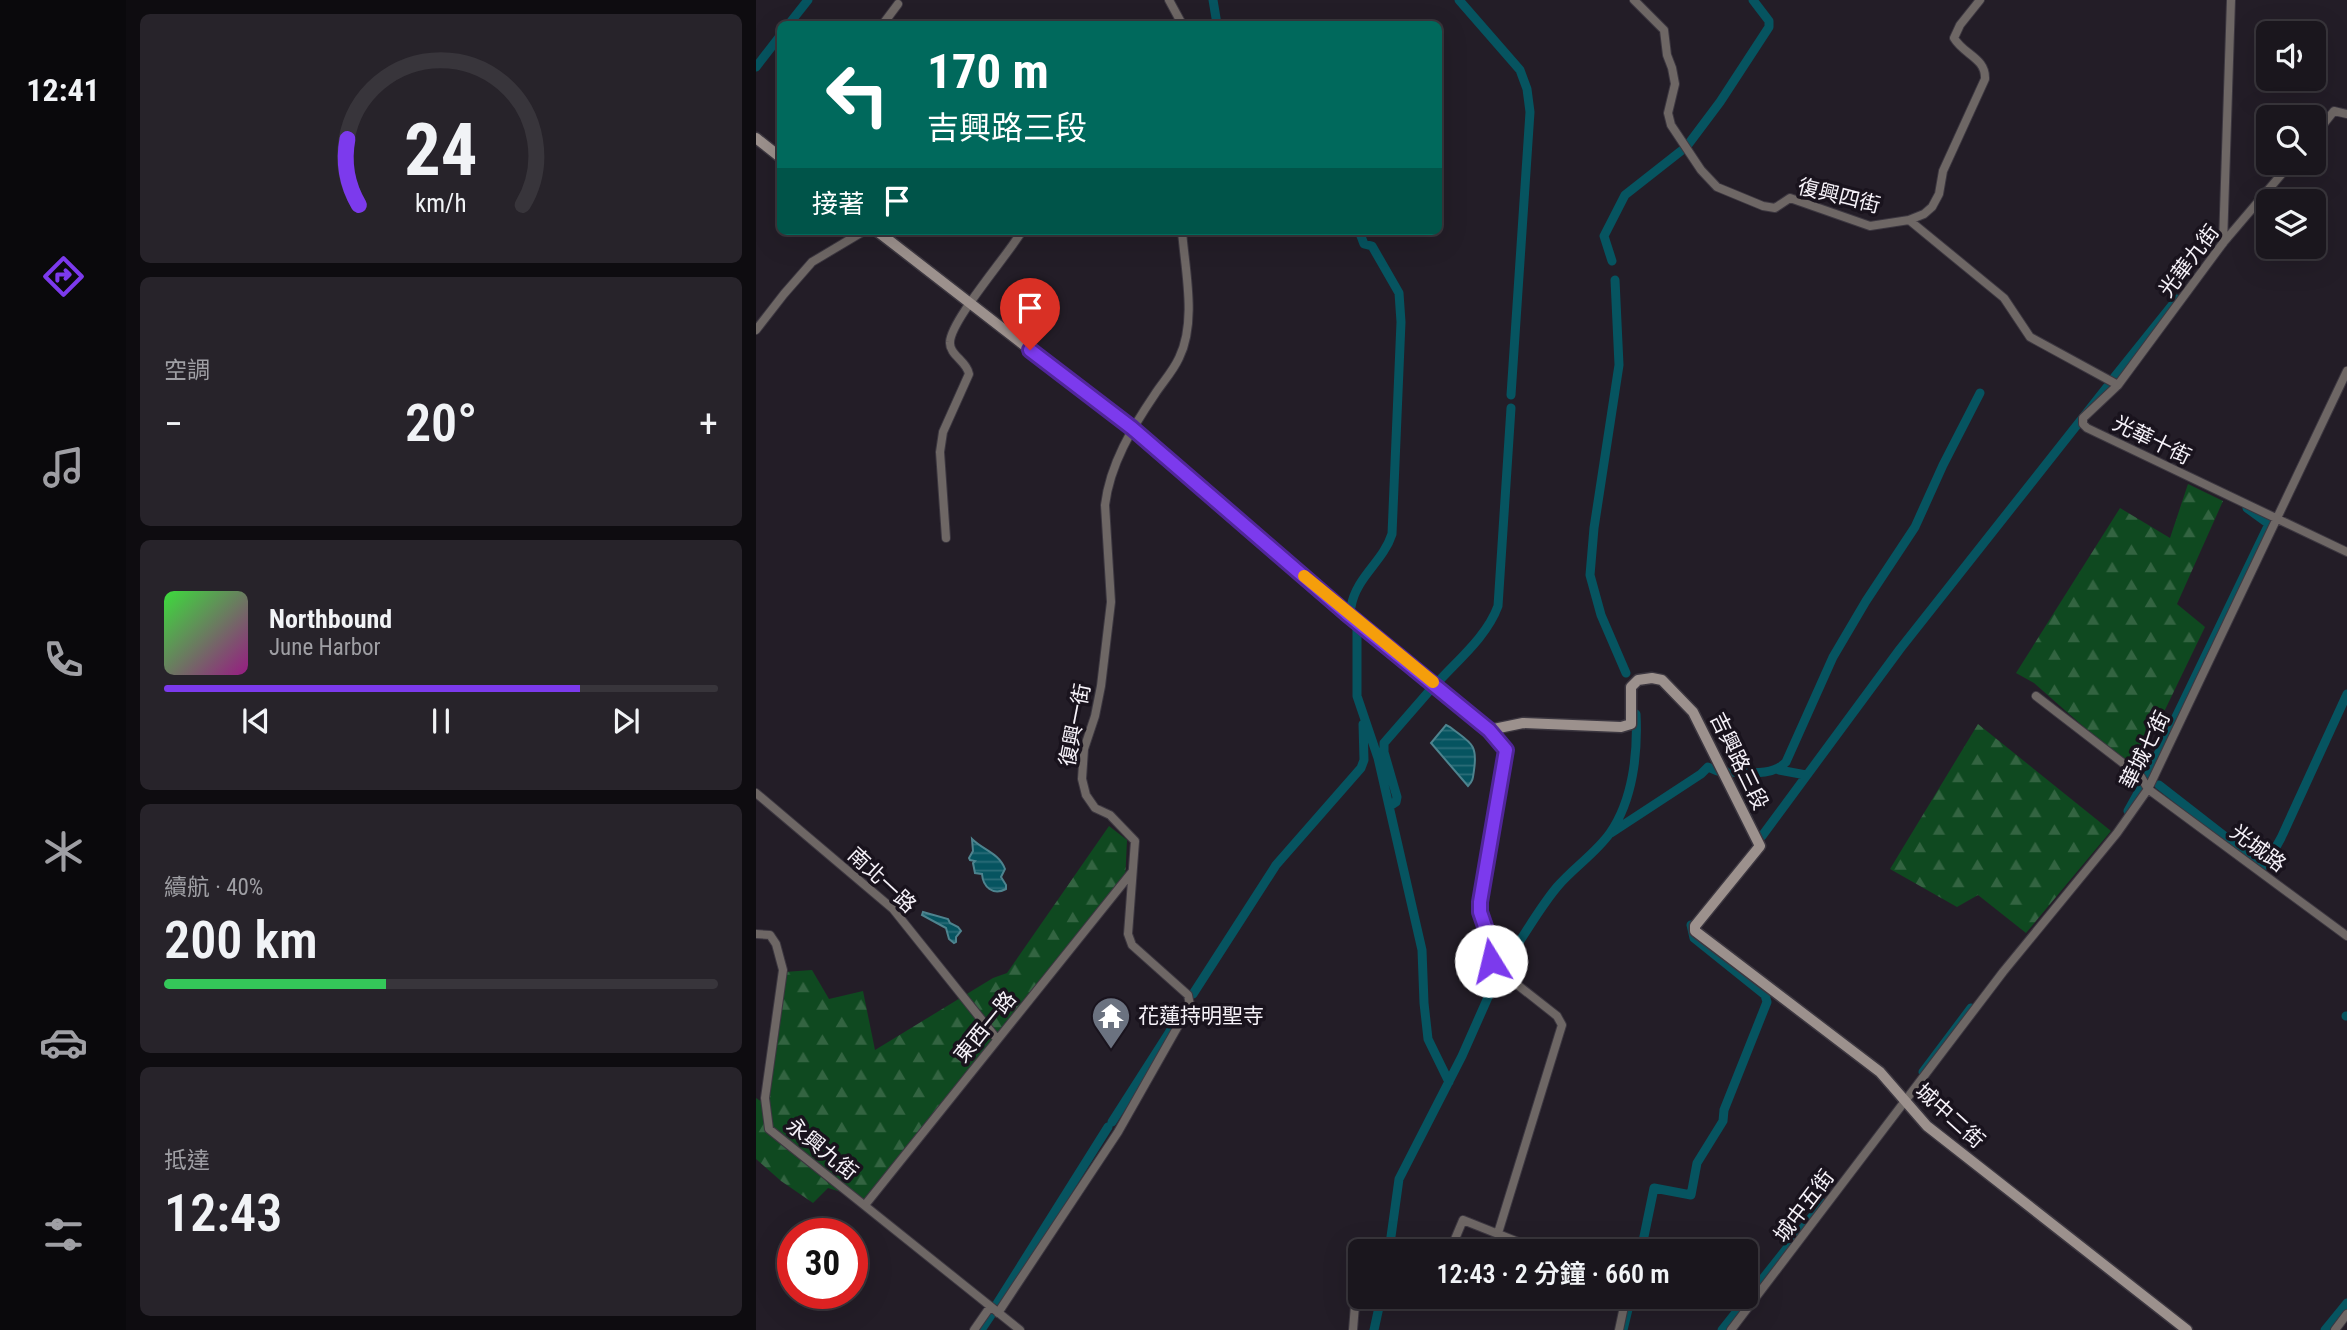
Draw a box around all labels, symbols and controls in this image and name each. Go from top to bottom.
map controls [2256,21,2326,259]
button: sound [2256,21,2326,91]
text: 170 m [927,43,1049,100]
icon: left [812,49,903,140]
text: 12:41 [26,71,100,109]
button: search [2256,105,2326,175]
text: 24 [404,107,478,193]
text: 吉興路三段 [927,109,1087,147]
street label: 復興四街 [1795,174,1883,218]
icon: arrive [878,182,916,220]
text: km/h [415,188,467,217]
text: 接著 [812,189,864,219]
button: layers [2256,189,2326,259]
street label: 光華九街 [2154,220,2224,302]
icon: directions [39,252,88,301]
pin [1000,278,1060,350]
icon: arrive [1011,289,1049,327]
text: 空調 [164,357,210,384]
text: 20° [405,393,477,454]
text: − [164,402,183,446]
text: + [699,402,718,446]
street label: 光華十街 [2109,411,2195,469]
icon: music [39,443,88,492]
text: Northbound [269,604,392,634]
text: June Harbor [269,634,381,661]
icon: phone [39,635,88,684]
street label: 復興一街 [1055,681,1095,769]
icon: previous [237,702,275,740]
icon: pause [422,702,460,740]
icon: next [607,702,645,740]
street label: 華城七街 [2115,707,2175,793]
street label: 吉興路三段 [1705,709,1773,813]
street label: 光城路 [2226,819,2290,877]
icon: climate [39,827,88,876]
street label: 南北一路 [843,843,921,917]
text: 續航 · 40% [164,874,263,901]
text: 200 km [164,910,318,971]
position arrow [1454,924,1528,998]
street label: 東西一路 [949,987,1021,1067]
temple icon: 花蓮持明聖寺 [1090,995,1132,1050]
place label: 花蓮持明聖寺 [1138,1004,1264,1028]
icon: car [39,1018,88,1067]
street label: 城中二街 [1911,1079,1989,1153]
street label: 永興九街 [782,1113,862,1185]
text: 抵達 [164,1147,210,1174]
street label: 城中五街 [1769,1165,1839,1247]
text: 12:43 [164,1183,282,1244]
icon: filters [39,1210,88,1259]
speed limit sign: 30 [777,1218,868,1309]
text: 12:43 · 2 分鐘 · 660 m [1436,1259,1670,1289]

